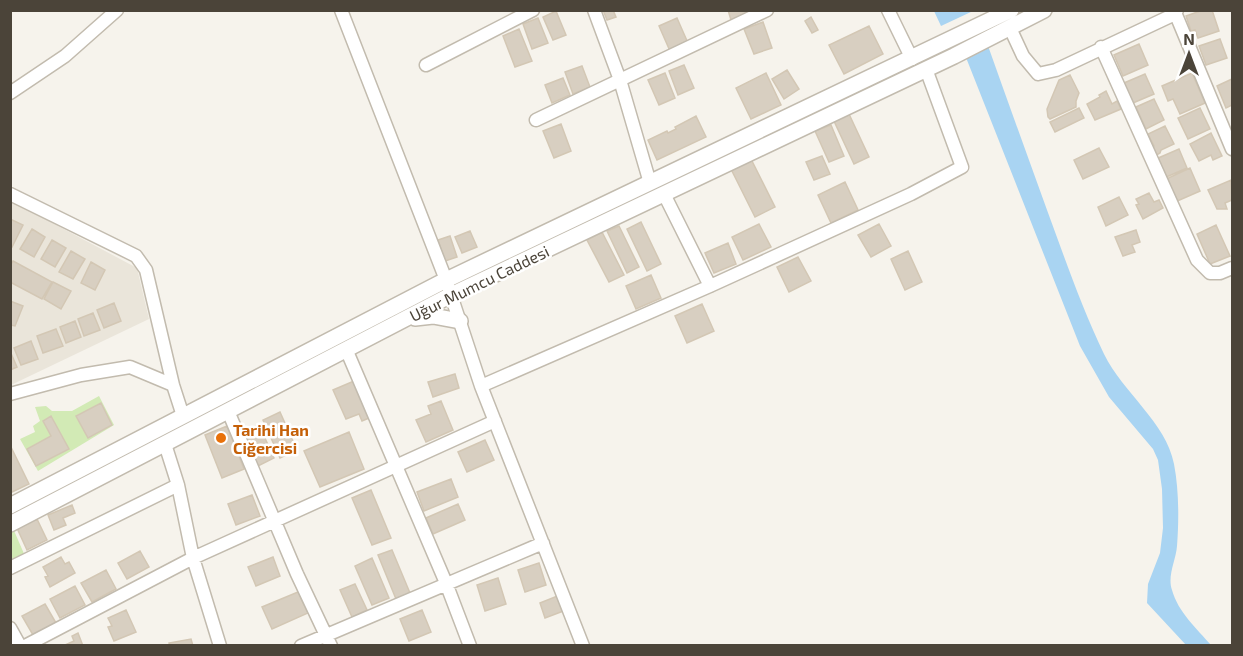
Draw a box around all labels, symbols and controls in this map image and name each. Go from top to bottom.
north arrow [1159,24,1219,84]
text: N [1183,29,1195,48]
street label: Uğur Mumcu Caddesi [406,241,552,325]
place label: Tarihi Han Ciğercisi [233,420,309,457]
marker: Tarihi Han Ciğercisi [214,431,228,445]

